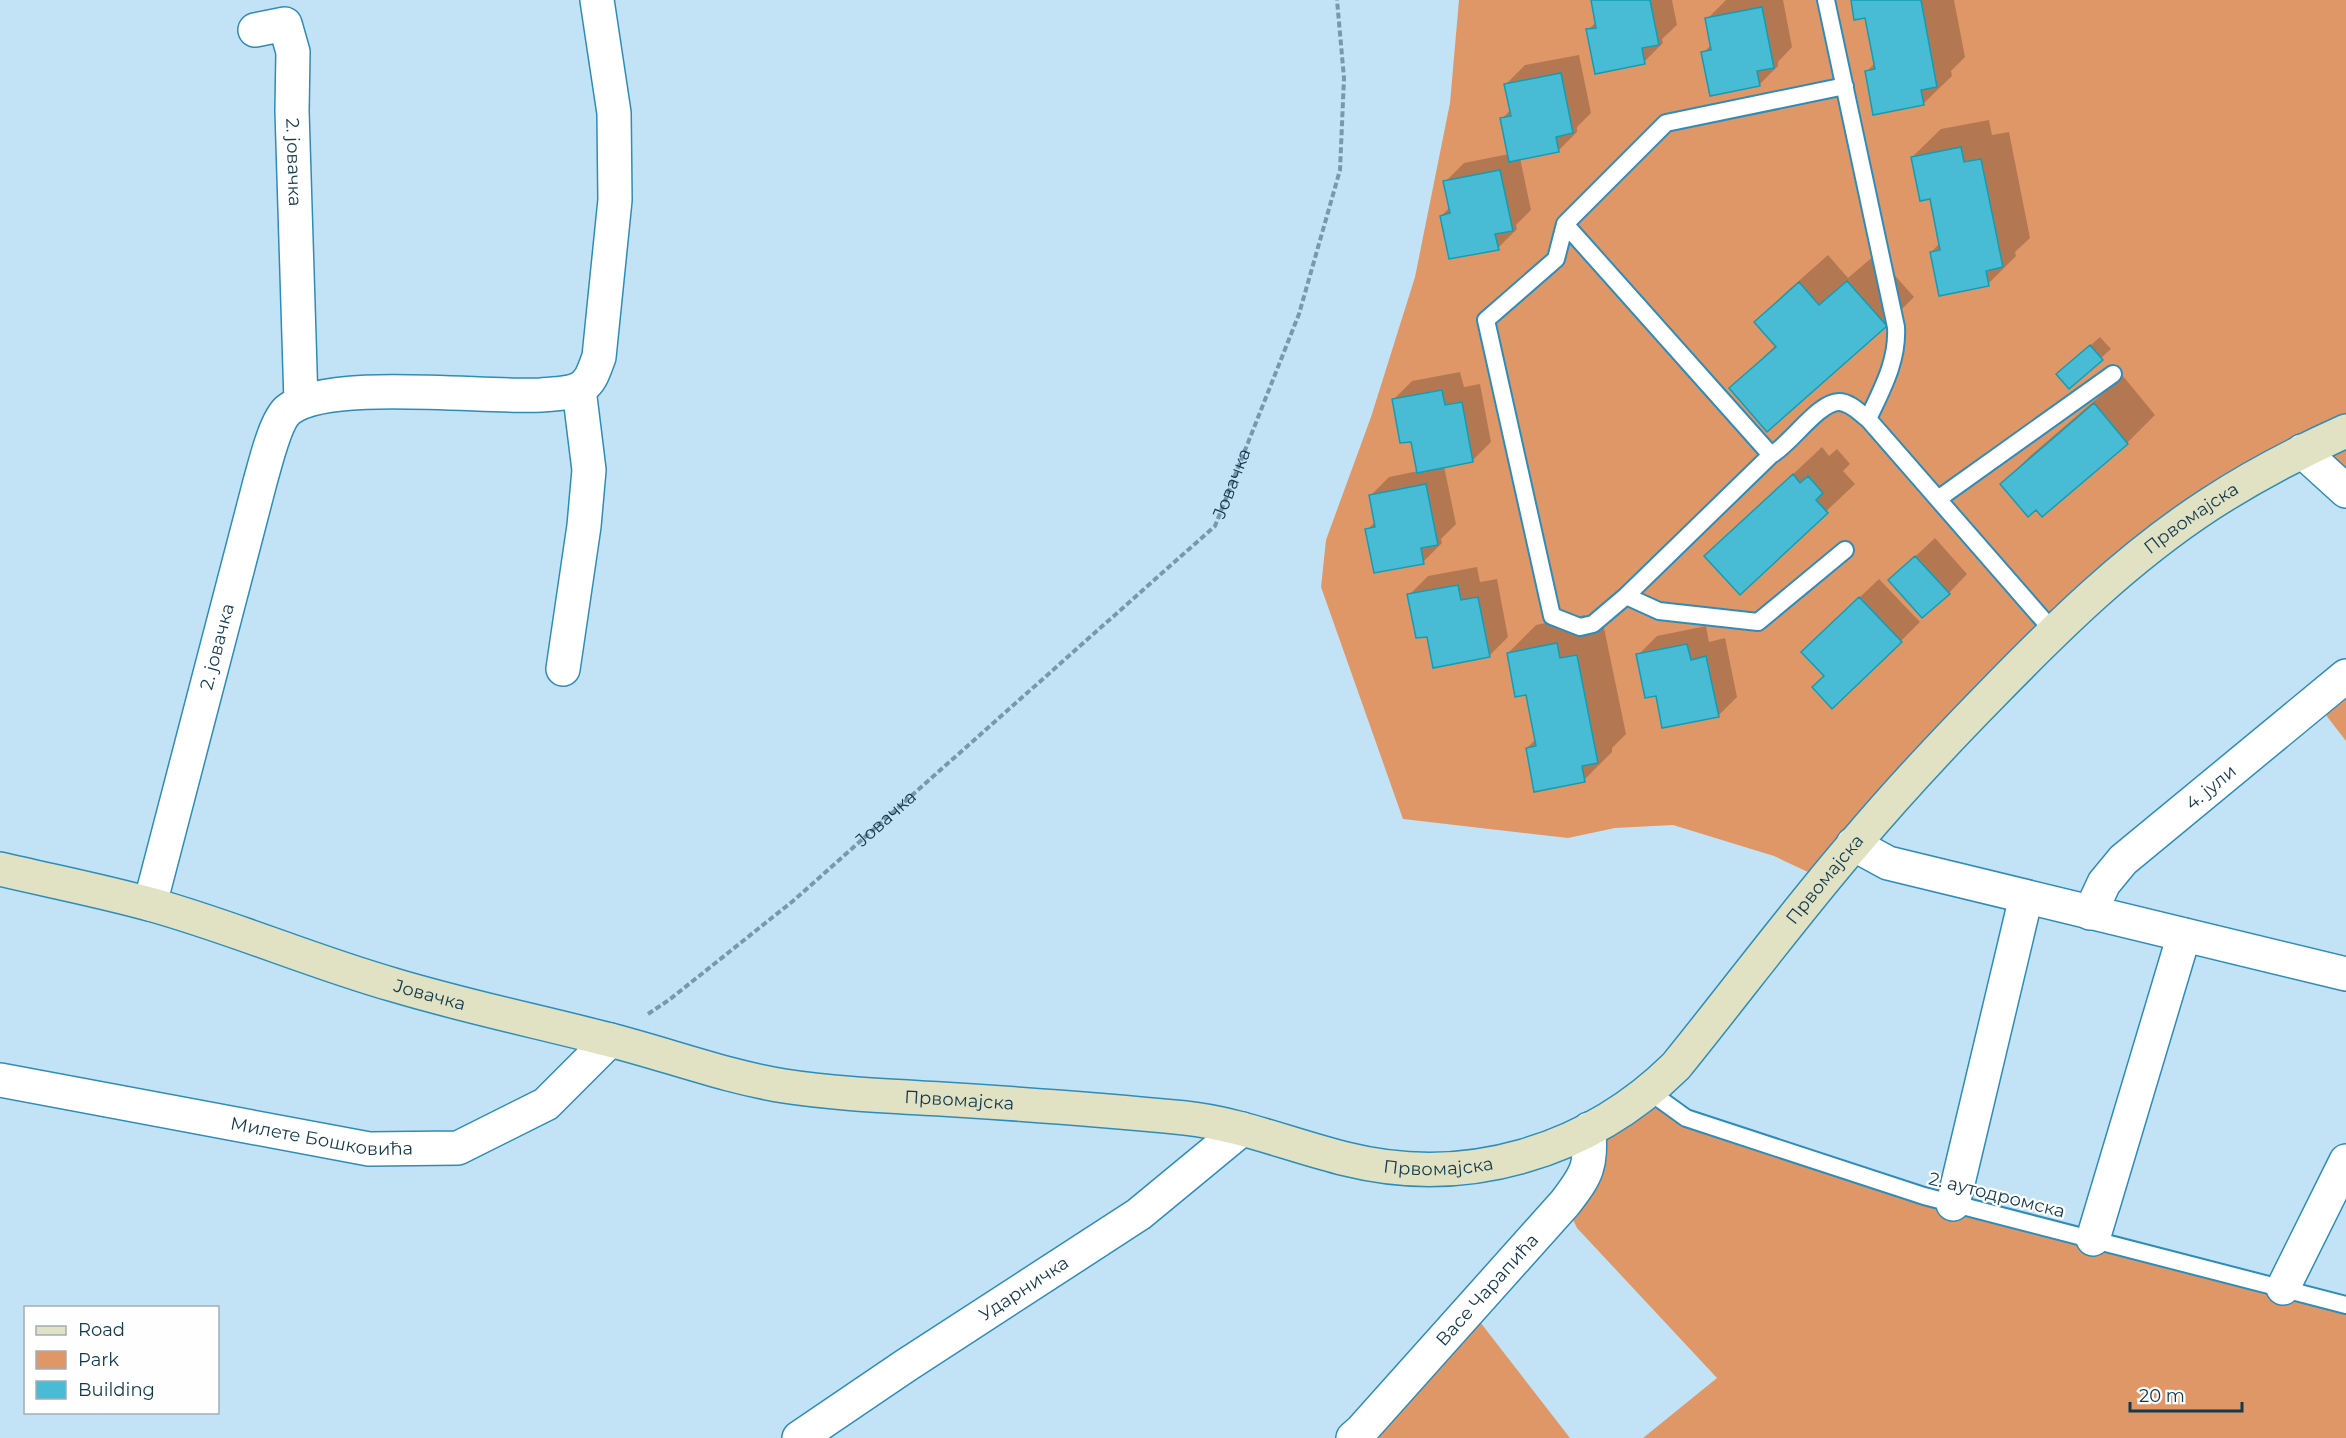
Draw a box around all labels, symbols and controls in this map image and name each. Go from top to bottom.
street label: 2. јовачка [281,118,306,207]
street label: Јовачка [1208,445,1256,522]
street label: Првомајска [2140,478,2242,559]
street label: 2. јовачка [195,601,239,692]
street label: 4. јули [2181,760,2241,815]
street label: Јовачка [851,786,921,851]
street label: Првомајска [1781,830,1868,929]
street label: Јовачка [391,974,468,1015]
street label: Првомајска [904,1086,1015,1115]
street label: Милете Бошковића [229,1112,413,1160]
street label: Првомајска [1382,1152,1495,1180]
street label: 2. аутодромска [1927,1167,2067,1223]
street label: Васе Чарапића [1431,1229,1543,1351]
street label: Ударничка [975,1252,1073,1326]
legend [24,1306,219,1414]
text: Road [78,1319,125,1341]
text: Park [78,1349,119,1371]
scale bar [2130,1375,2242,1413]
text: Building [78,1379,155,1401]
text: 20 m [2139,1385,2185,1407]

